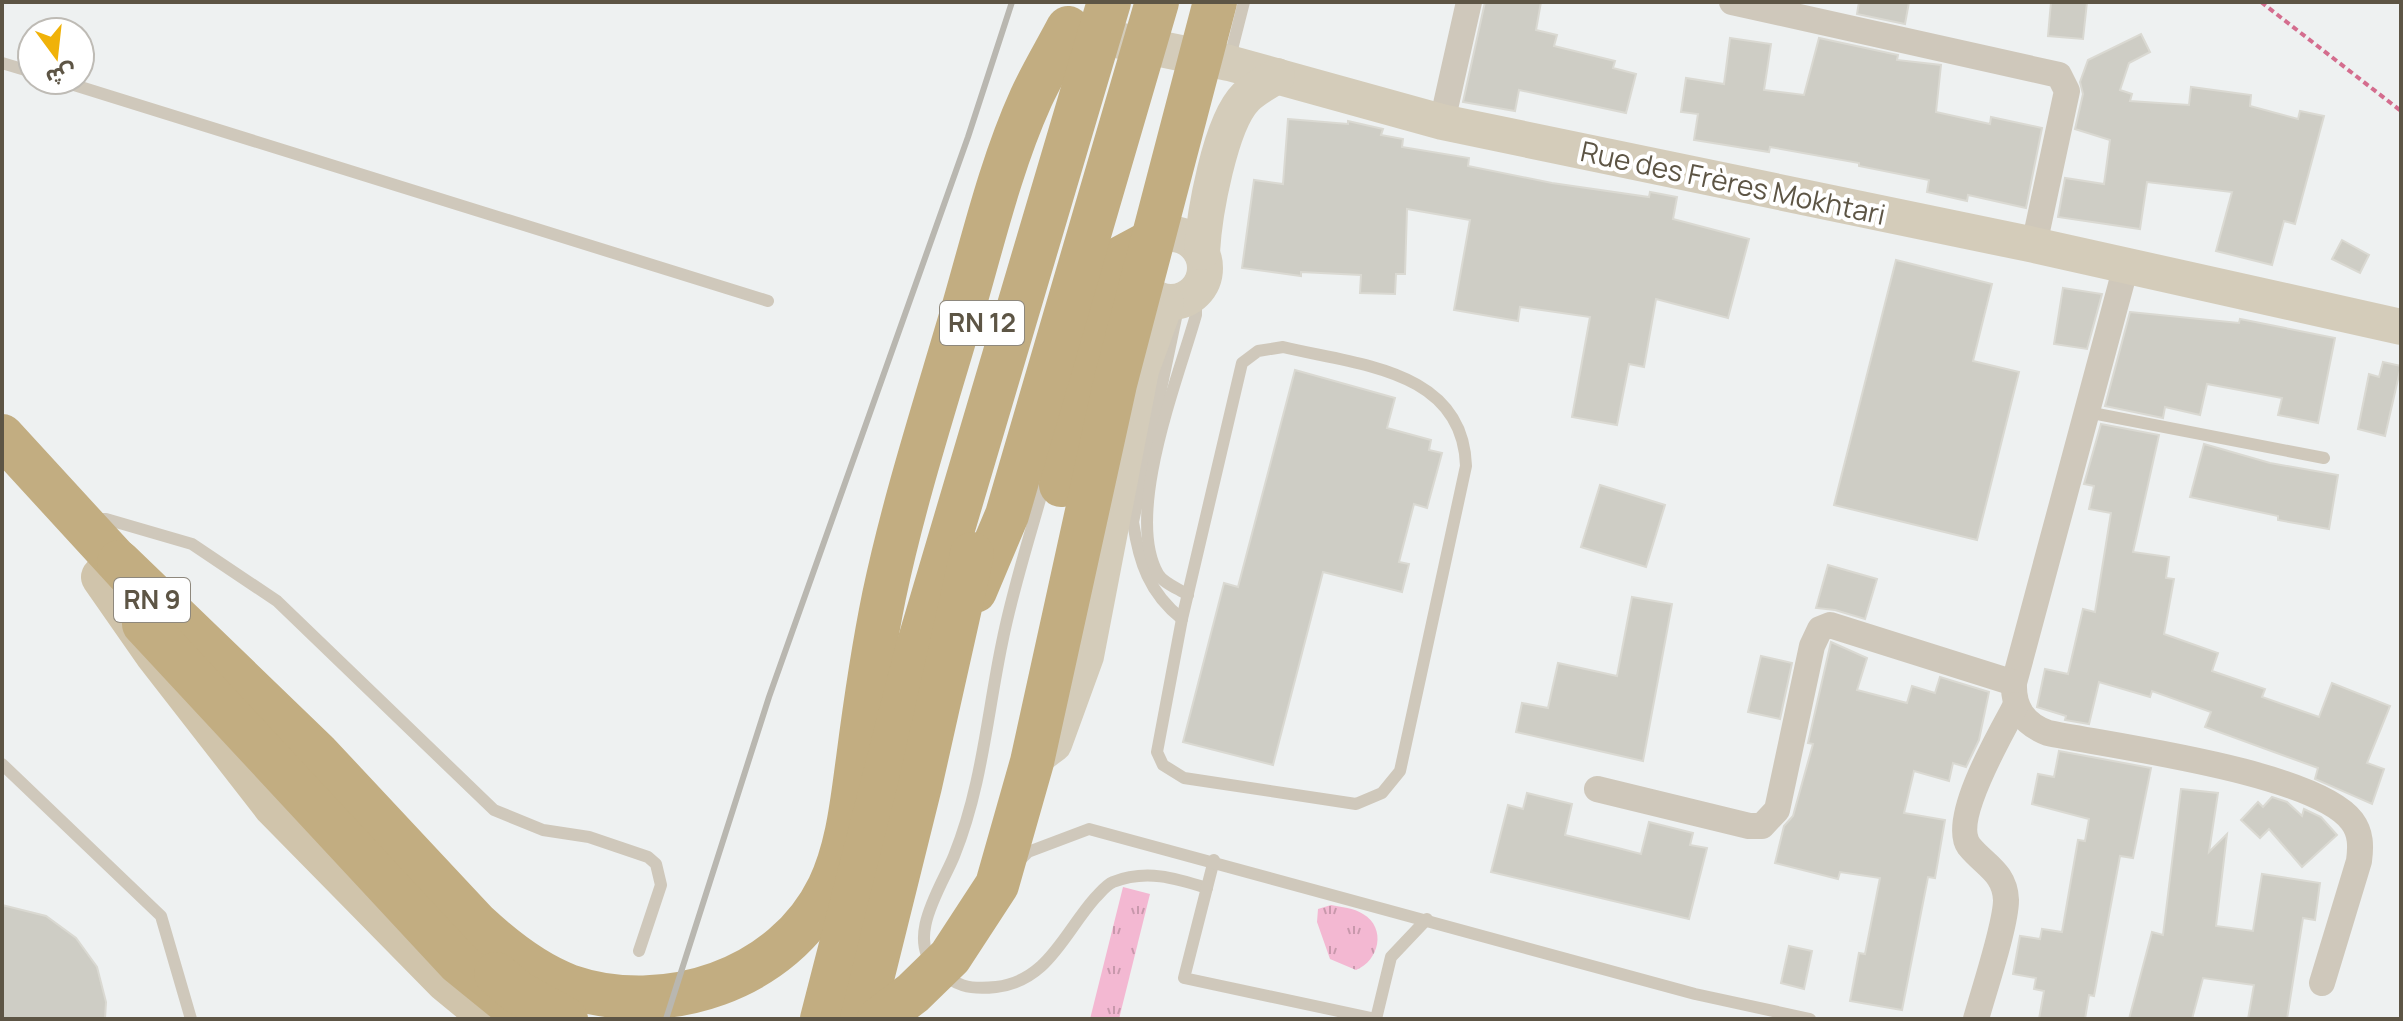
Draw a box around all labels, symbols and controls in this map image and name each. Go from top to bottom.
north arrow [16,16,96,96]
text: ش [43,57,80,94]
street label: Rue des Frères Mokhtari [1577,131,1889,233]
road number: RN 12 [940,301,1024,345]
road number: RN 9 [114,578,190,622]

